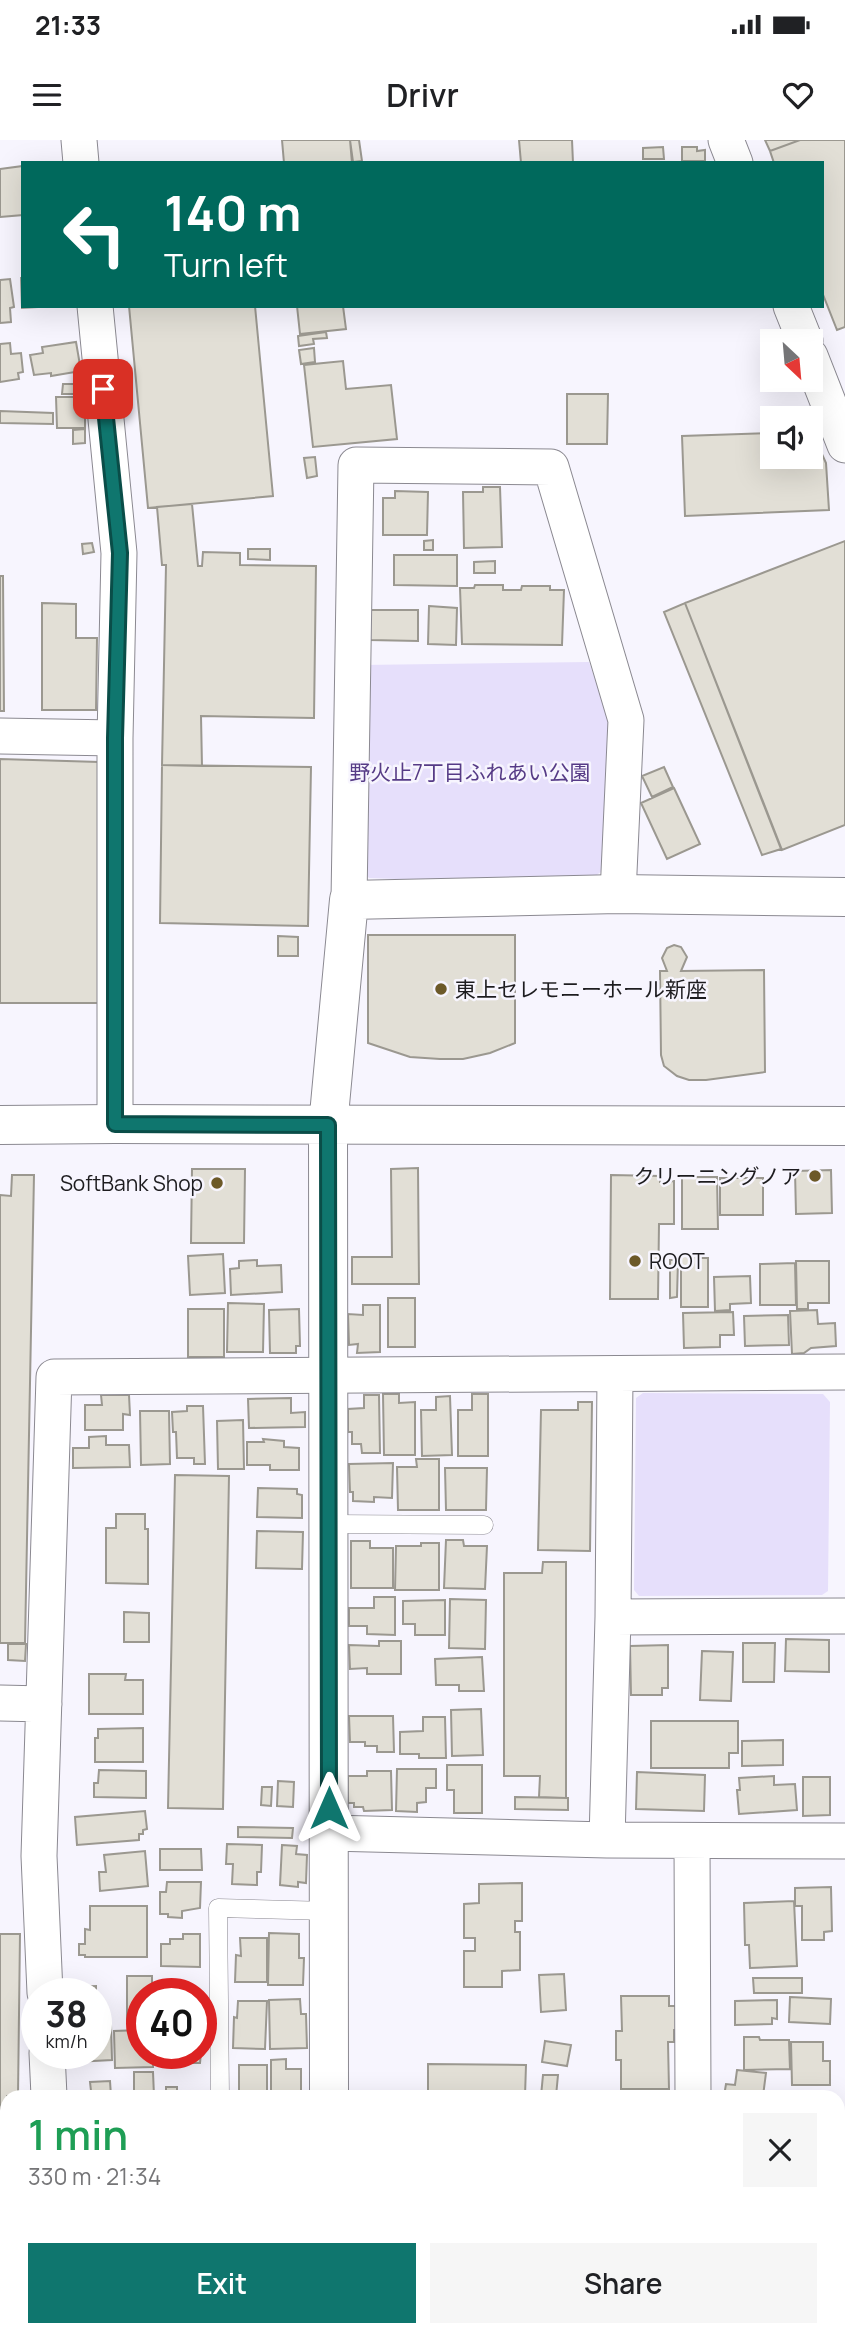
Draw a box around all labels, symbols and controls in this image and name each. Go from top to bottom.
text: 21:33 [35,7,101,43]
text: Drivr [386,73,459,117]
icon: menu [28,76,66,114]
icon: heart [779,76,817,114]
text: 140 m [164,179,301,246]
icon: left [49,189,140,280]
text: Turn left [164,243,288,287]
north arrow [760,329,822,392]
map controls [760,329,823,469]
pin [73,359,133,419]
icon: arrive [84,370,122,408]
button: sound [760,406,823,469]
park label: 野火止7丁目ふれあい公園 [349,758,591,786]
place label: 東上セレモニーホール新座 [455,975,707,1003]
marker: 東上セレモニーホール新座 [433,981,449,997]
place label: クリーニングノア [633,1162,801,1190]
marker: クリーニングノア [807,1168,823,1184]
place label: SoftBank Shop [60,1169,203,1197]
marker: SoftBank Shop [209,1175,225,1191]
place label: ROOT [649,1247,705,1275]
marker: ROOT [627,1253,643,1269]
position arrow [292,1771,366,1845]
speed limit sign: 40 [126,1978,217,2069]
text: 38 [46,1990,87,2038]
text: km/h [46,2029,87,2053]
text: 1 min [28,2105,128,2163]
button: close [743,2113,817,2187]
text: 330 m · 21:34 [28,2160,161,2192]
button: Exit [28,2243,416,2323]
button: Share [430,2243,817,2323]

